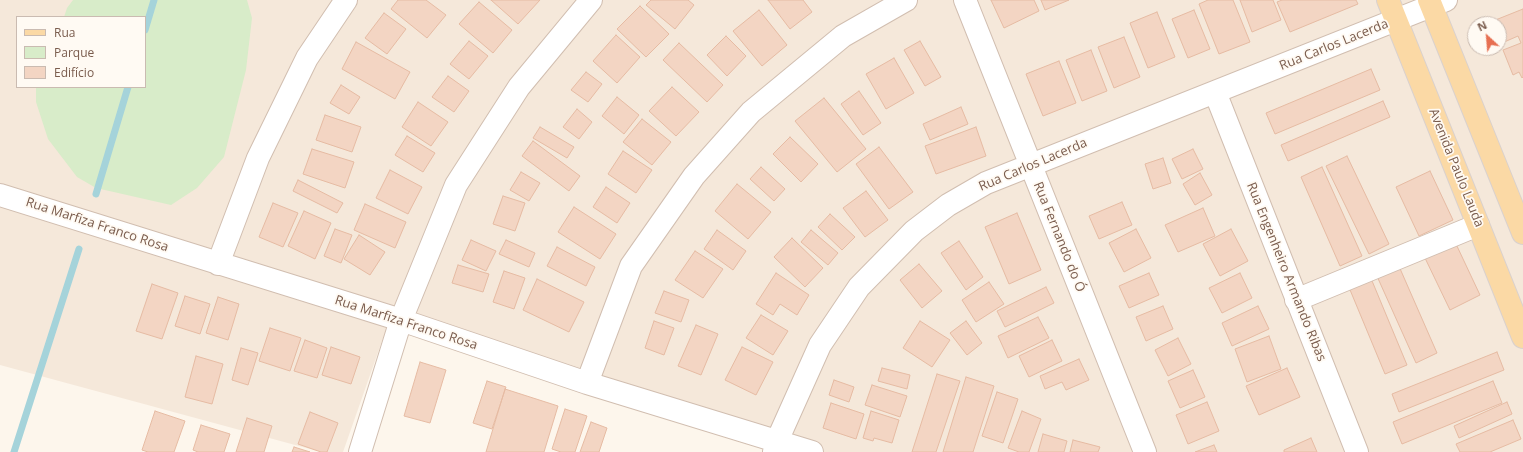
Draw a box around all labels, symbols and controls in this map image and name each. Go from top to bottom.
legend [16,16,146,88]
street label: Rua Carlos Lacerda [1277,16,1391,74]
north arrow [1467,16,1507,56]
text: N [1475,17,1489,34]
text: Rua [54,24,75,41]
text: Parque [54,44,94,61]
text: Edifício [54,64,94,81]
street label: Avenida Paulo Lauda [1425,106,1487,230]
street label: Rua Carlos Lacerda [977,135,1089,195]
street label: Rua Fernando do Ó [1030,180,1088,294]
street label: Rua Engenheiro Armando Ribas [1243,180,1329,364]
street label: Rua Marfiza Franco Rosa [24,195,170,255]
street label: Rua Marfiza Franco Rosa [333,293,479,353]

